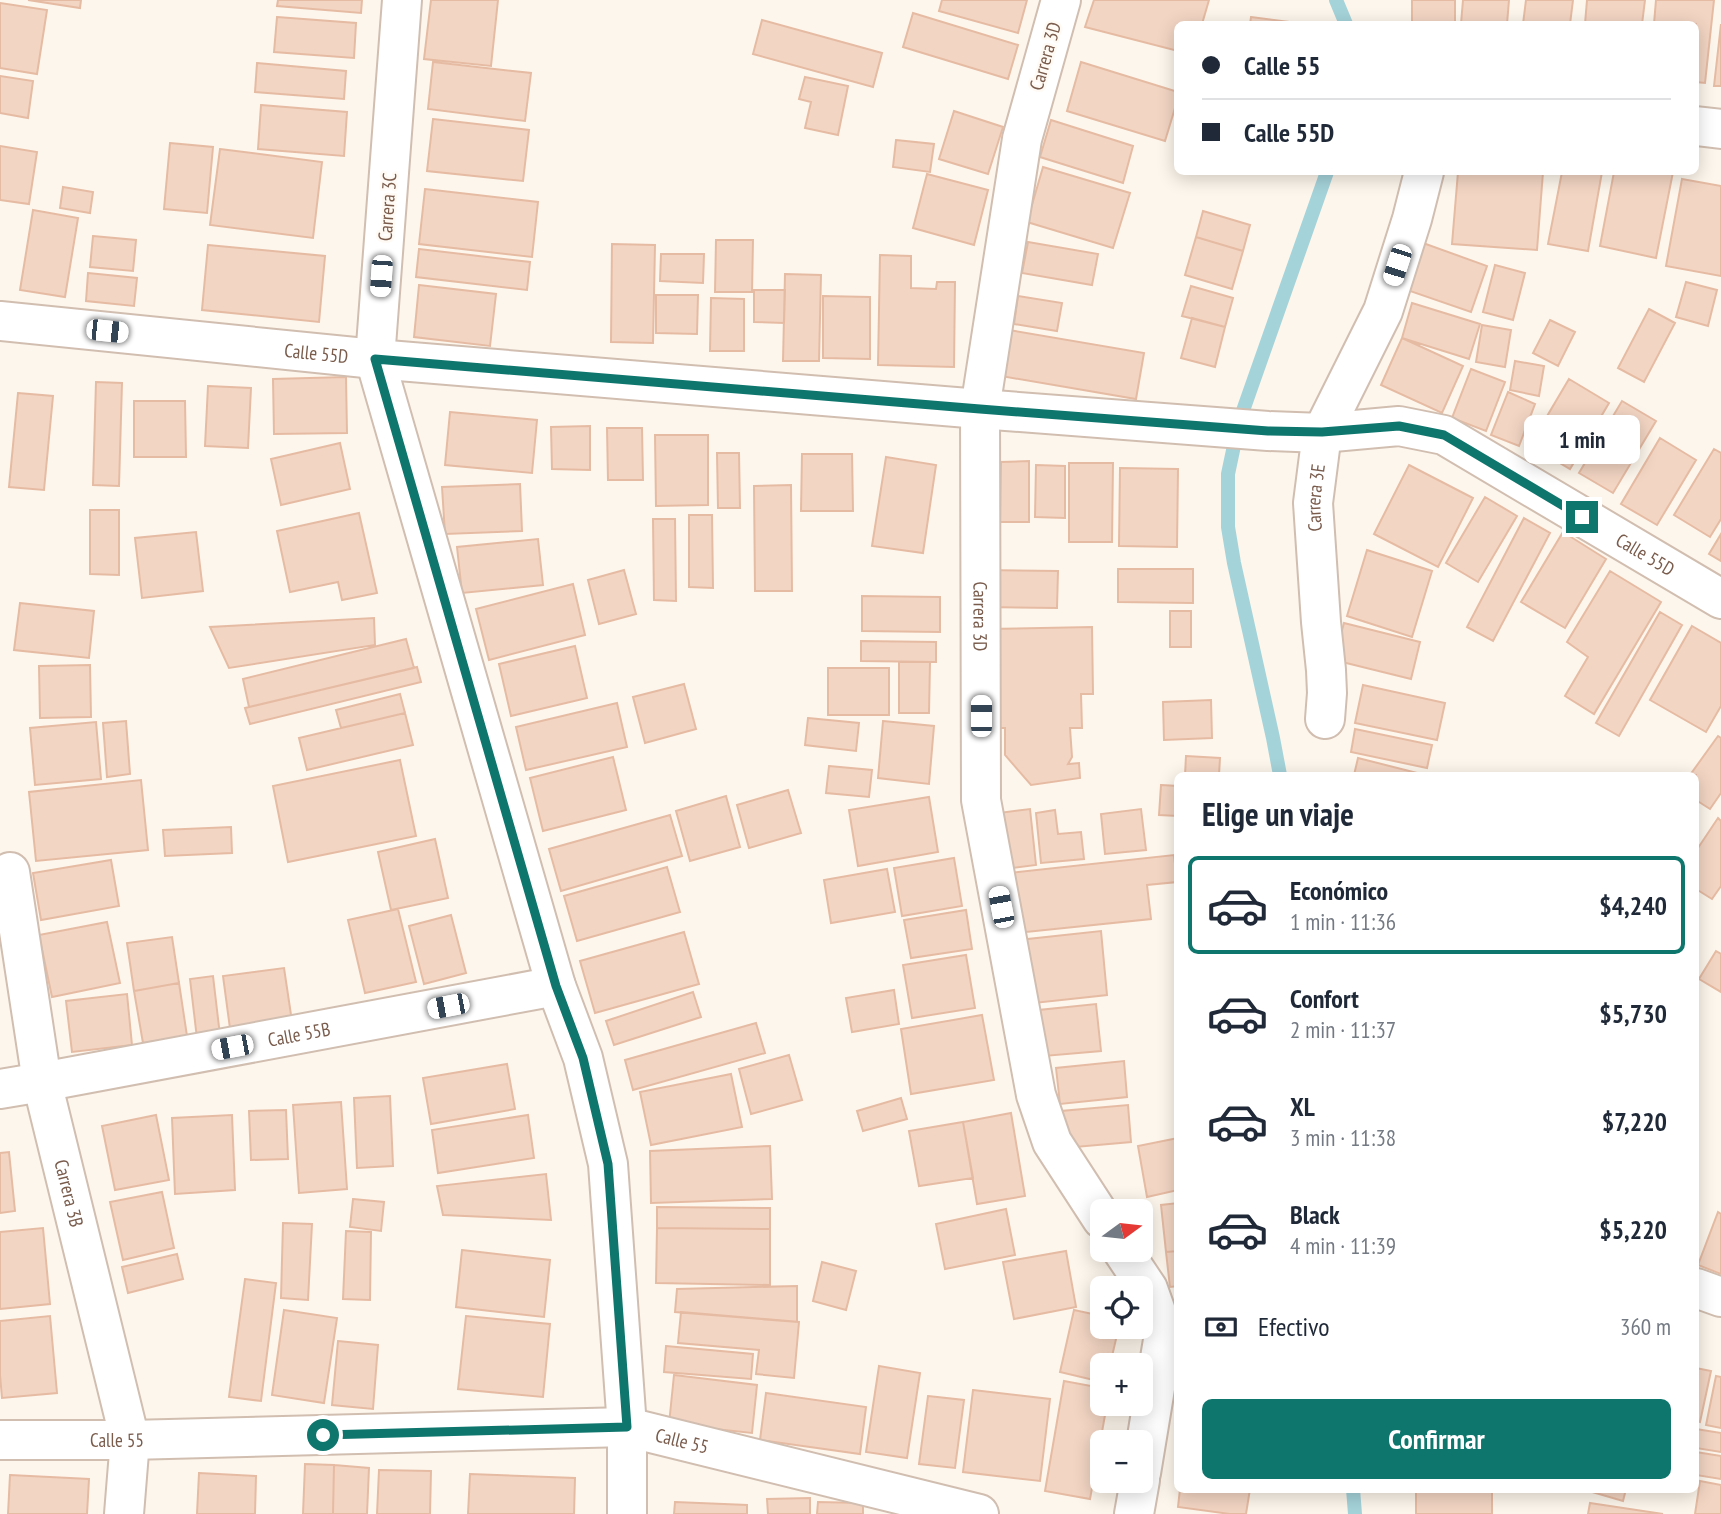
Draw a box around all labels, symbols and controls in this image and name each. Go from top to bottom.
street label: Carrera 3D [1024,19,1066,93]
text: Calle 55 [1244,49,1320,82]
text: Calle 55D [1244,116,1334,149]
street label: Carrera 3C [373,172,401,242]
car [1381,242,1414,288]
car [370,254,393,298]
car [86,318,129,344]
street label: Calle 55D [283,338,349,368]
callout: 1 min [1524,416,1640,464]
text: 1 min [1559,425,1605,454]
street label: Carrera 3E [1301,462,1330,532]
route end [1566,501,1598,533]
street label: Calle 55D [1612,528,1679,581]
street label: Carrera 3D [968,581,993,651]
car [971,695,992,737]
text: Elige un viaje [1202,793,1354,835]
icon: car [1206,874,1269,937]
text: Económico [1290,874,1388,907]
car [987,884,1016,930]
text: $4,240 [1599,889,1667,922]
text: 1 min · 11:36 [1290,907,1396,936]
icon: car [1206,982,1269,1045]
text: Confort [1290,982,1359,1015]
car [426,992,471,1020]
text: $5,730 [1599,997,1667,1030]
text: 2 min · 11:37 [1290,1015,1396,1044]
street label: Calle 55B [266,1016,332,1052]
car [210,1033,255,1061]
icon: car [1206,1090,1269,1153]
text: XL [1290,1090,1315,1123]
text: $7,220 [1602,1105,1667,1138]
text: 3 min · 11:38 [1290,1123,1396,1152]
street label: Carrera 3B [49,1157,89,1230]
icon: car [1206,1198,1269,1261]
text: Black [1290,1198,1340,1231]
north arrow [1090,1199,1153,1262]
map controls [1090,1199,1153,1493]
text: $5,220 [1599,1213,1667,1246]
text: 4 min · 11:39 [1290,1231,1396,1260]
button: locate [1090,1276,1153,1339]
icon: cash [1202,1308,1240,1346]
text: Efectivo [1258,1310,1330,1343]
text: 360 m [1620,1312,1671,1341]
button: + [1090,1353,1153,1416]
button: Confirmar [1202,1399,1671,1479]
route start [307,1419,339,1451]
street label: Calle 55 [653,1423,711,1459]
street label: Calle 55 [90,1428,144,1452]
button: − [1090,1430,1153,1493]

